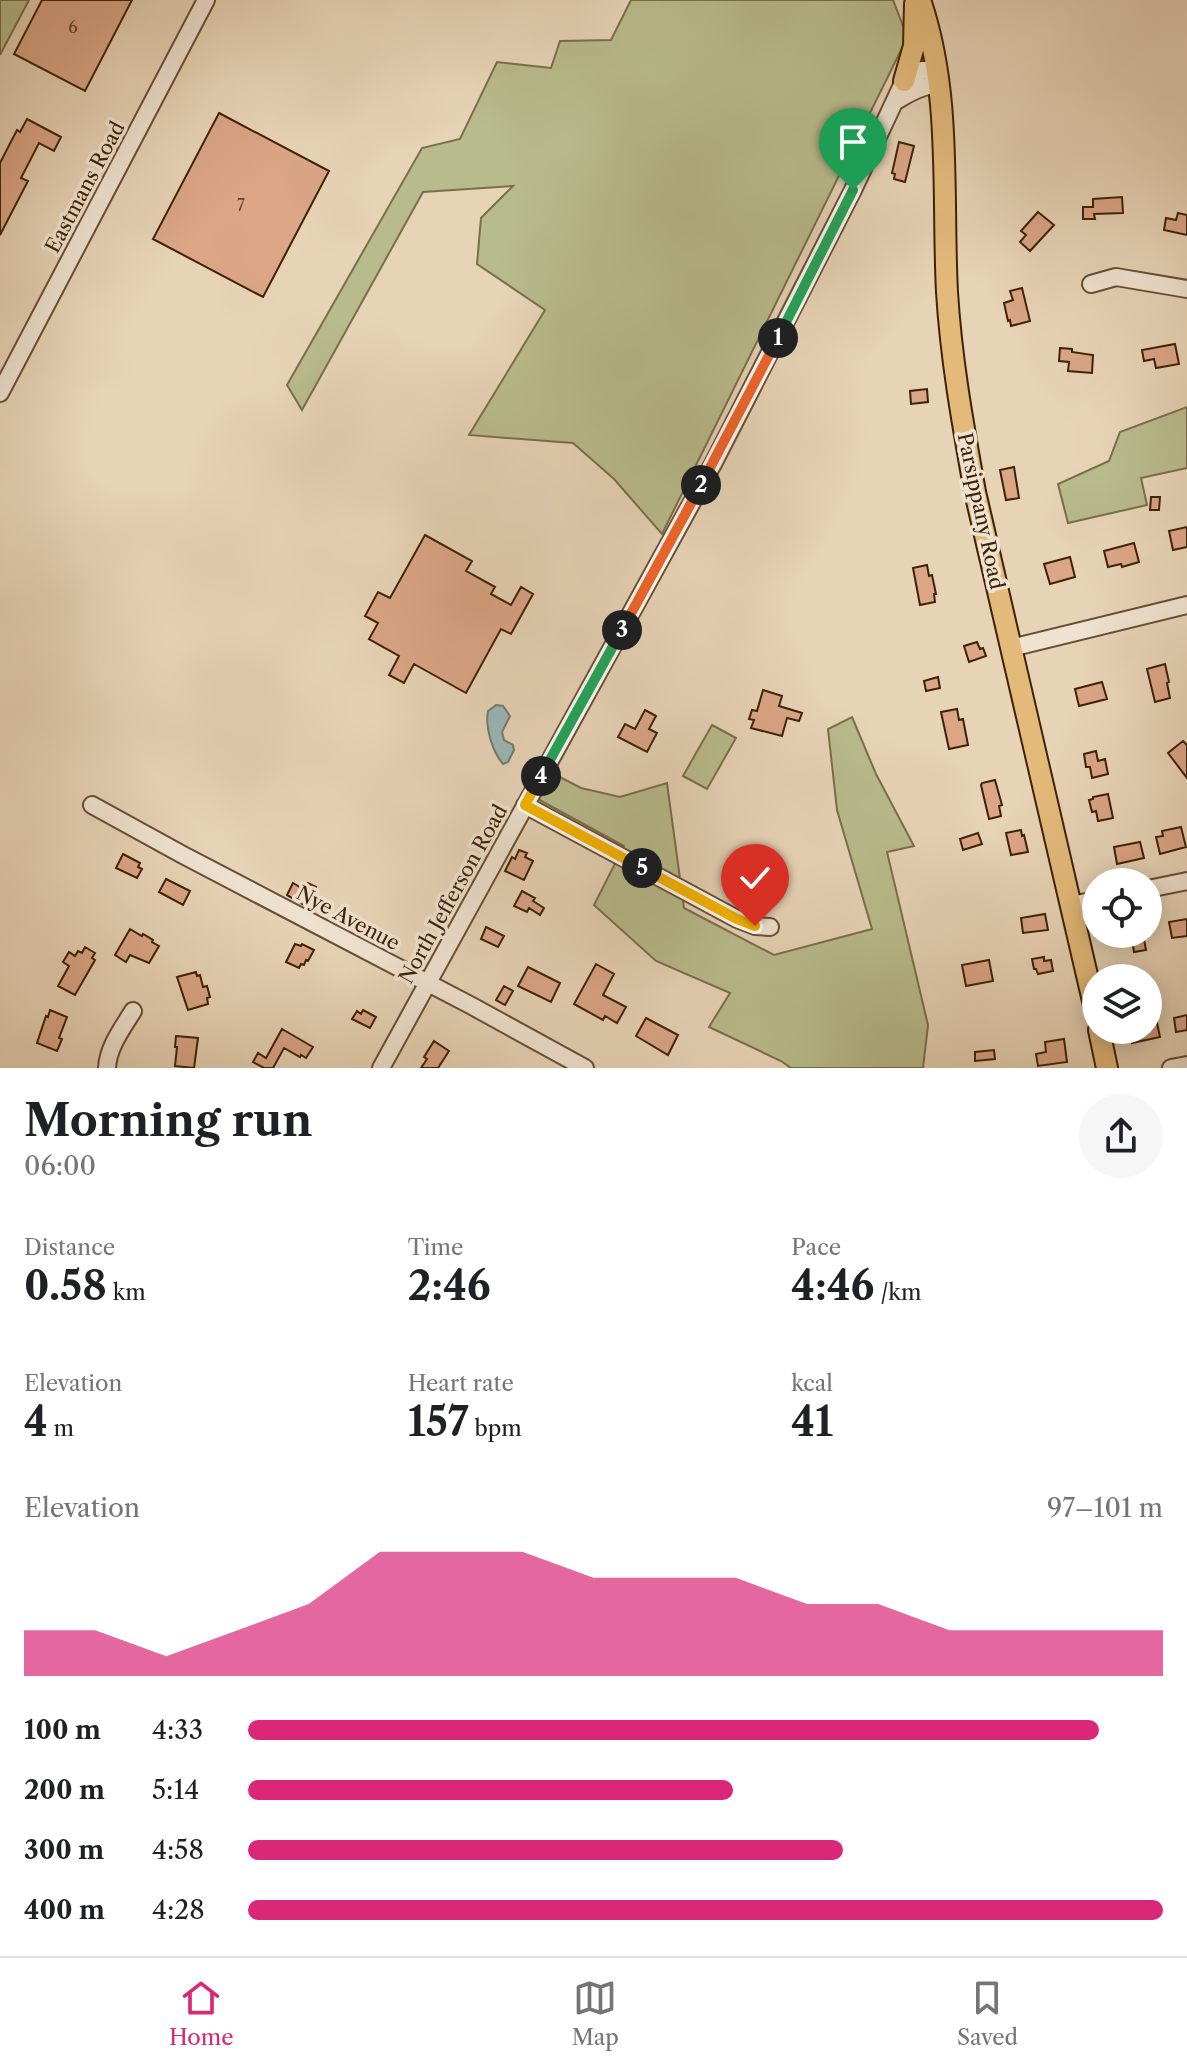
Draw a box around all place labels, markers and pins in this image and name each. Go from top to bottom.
pin [819,108,887,190]
pin: 1 [758,318,798,358]
pin: 2 [681,465,721,505]
pin: 3 [602,610,642,650]
pin: 4 [521,756,561,796]
pin [721,844,789,926]
pin: 5 [622,848,662,888]

